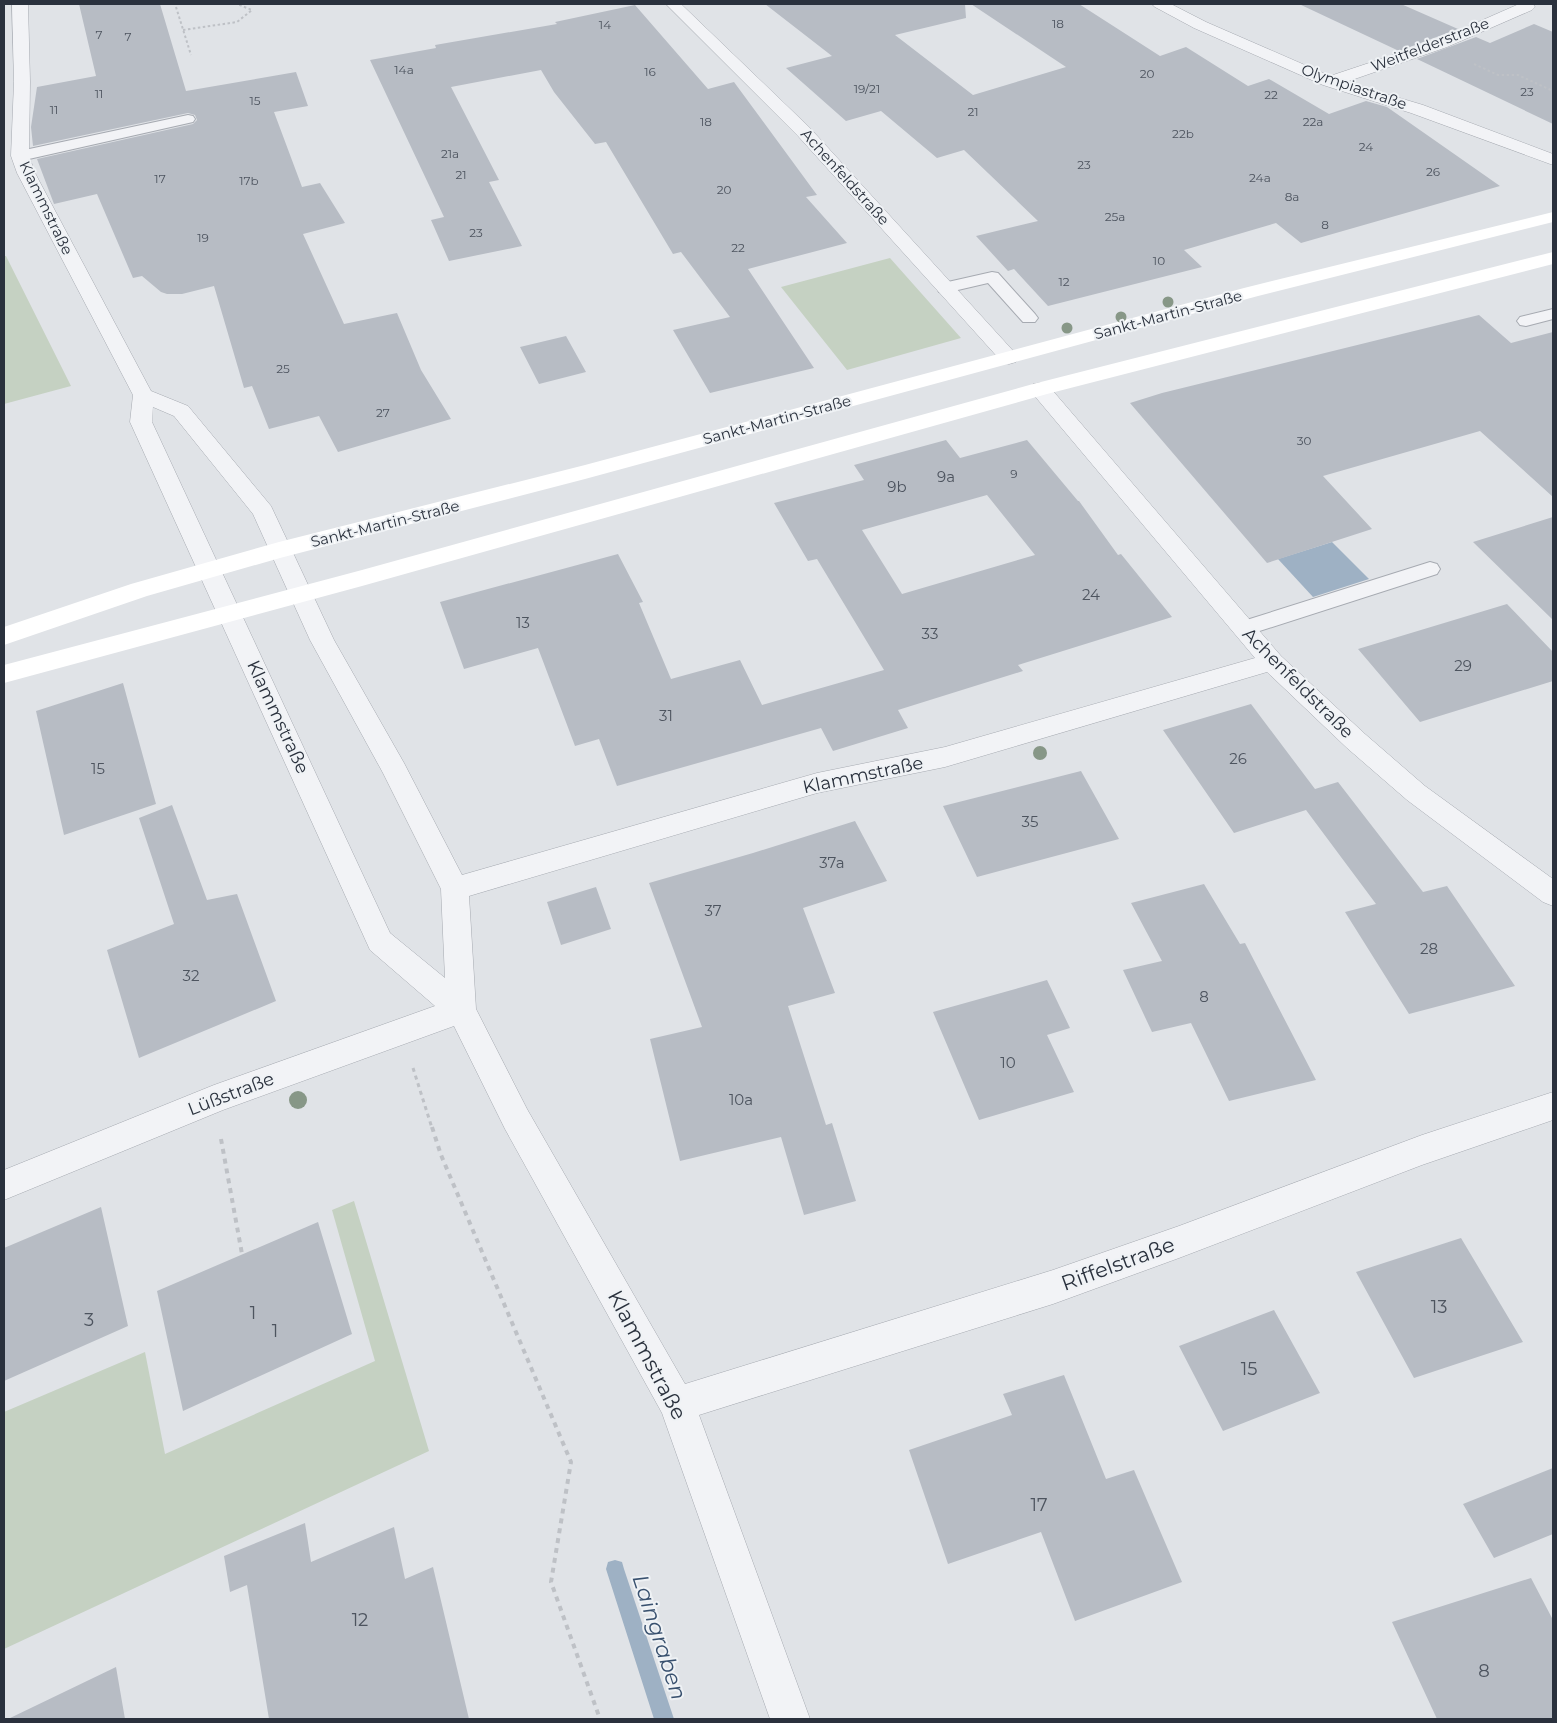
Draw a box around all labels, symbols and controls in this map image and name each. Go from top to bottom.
street label: Weitfelderstraße [1368,13,1492,76]
house number: 18 [1052,16,1064,31]
house number: 14 [599,17,611,32]
house number: 7 [95,27,103,42]
house number: 7 [124,29,132,44]
street label: Olympiastraße [1299,60,1409,113]
house number: 14a [394,62,414,77]
house number: 16 [644,64,656,79]
house number: 20 [1140,66,1154,81]
house number: 19/21 [854,81,880,96]
house number: 23 [1520,84,1534,99]
house number: 11 [95,86,103,101]
house number: 22 [1264,87,1278,102]
house number: 15 [249,93,261,108]
house number: 11 [50,102,58,117]
house number: 21 [967,104,979,119]
house number: 18 [700,114,712,129]
house number: 22a [1303,114,1323,129]
street label: Achenfeldstraße [797,124,894,229]
house number: 22b [1172,126,1194,141]
house number: 24 [1359,139,1373,154]
house number: 21a [441,146,459,161]
house number: 23 [1077,157,1091,172]
street label: Klammstraße [16,158,77,258]
house number: 26 [1426,164,1440,179]
house number: 21 [455,167,467,182]
house number: 24a [1249,170,1271,185]
house number: 17 [154,171,166,186]
house number: 17b [239,173,259,188]
house number: 20 [717,182,731,197]
house number: 8a [1285,189,1299,204]
house number: 25a [1105,209,1125,224]
house number: 8 [1321,217,1329,232]
house number: 23 [469,225,483,240]
house number: 19 [197,230,209,245]
house number: 22 [731,240,745,255]
house number: 10 [1153,253,1165,268]
house number: 12 [1058,274,1070,289]
street label: Sankt-Martin-Straße [1092,286,1244,343]
house number: 25 [276,361,290,376]
street label: Sankt-Martin-Straße [701,391,853,448]
house number: 27 [376,405,390,420]
house number: 30 [1297,433,1311,448]
house number: 9 [1010,466,1018,481]
house number: 9a [937,467,955,486]
house number: 9b [887,477,907,496]
street label: Sankt-Martin-Straße [309,496,461,551]
house number: 24 [1082,585,1100,604]
house number: 13 [516,613,530,632]
street label: Achenfeldstraße [1238,623,1358,743]
house number: 33 [922,624,938,643]
house number: 29 [1454,656,1472,675]
street label: Klammstraße [242,657,314,777]
house number: 31 [659,706,673,725]
house number: 26 [1229,749,1247,768]
street label: Klammstraße [801,751,925,799]
house number: 15 [91,759,105,778]
house number: 35 [1022,812,1038,831]
house number: 37a [819,853,845,872]
house number: 37 [704,901,722,920]
house number: 28 [1420,939,1438,958]
house number: 32 [183,966,199,985]
house number: 8 [1199,987,1209,1006]
house number: 10 [1000,1053,1016,1072]
street label: Lüßstraße [185,1067,277,1121]
house number: 10a [729,1090,753,1109]
street label: Riffelstraße [1058,1231,1178,1296]
street label: Klammstraße [603,1286,692,1424]
house number: 13 [1431,1296,1447,1318]
house number: 1 [250,1302,256,1324]
house number: 3 [84,1309,94,1331]
house number: 1 [272,1320,278,1342]
house number: 15 [1241,1358,1257,1380]
house number: 17 [1030,1494,1048,1516]
water label: Laingraben [627,1571,692,1703]
house number: 12 [352,1609,368,1631]
house number: 8 [1478,1660,1490,1682]

